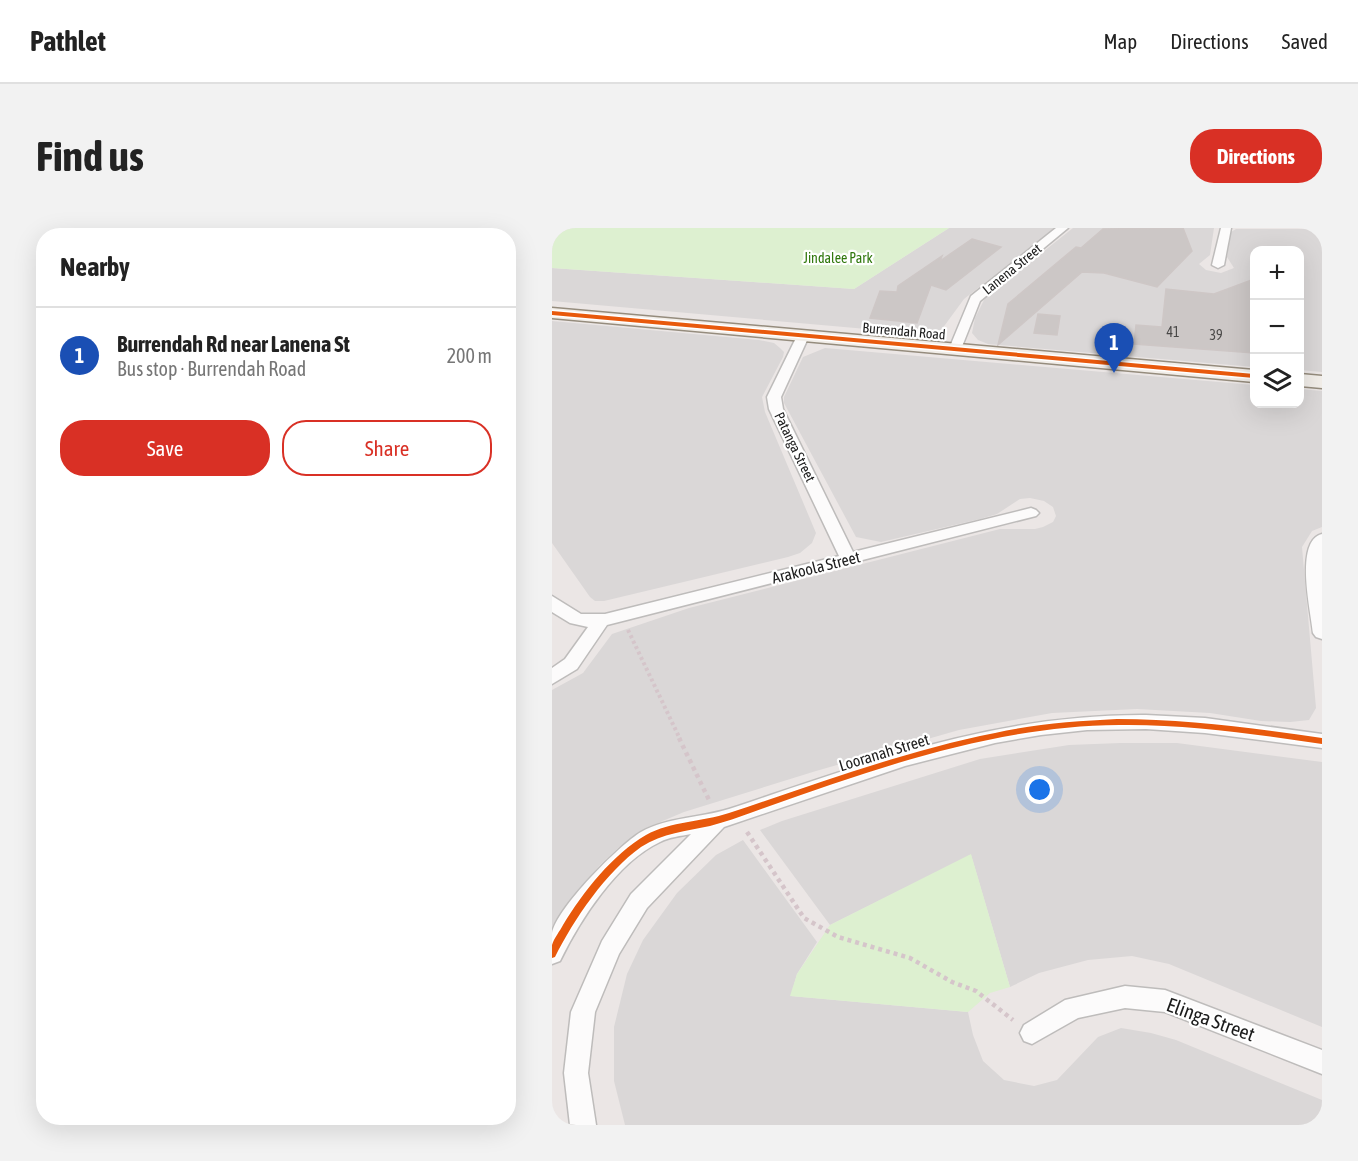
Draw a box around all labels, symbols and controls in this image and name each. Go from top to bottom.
text: Pathlet [30,25,106,57]
text: Map [1103,29,1137,53]
text: Directions [1170,29,1249,53]
text: Saved [1282,29,1328,53]
button: Directions [1190,129,1322,183]
text: Find us [36,132,144,180]
street label: Lanena Street [979,240,1045,298]
map controls [1250,246,1304,408]
button: + [1250,246,1304,300]
park label: Jindalee Park [803,250,873,266]
text: Nearby [60,252,130,282]
button: − [1250,300,1304,354]
street label: Burrendah Road [862,319,946,343]
pin: 1 [1094,324,1134,373]
house number: 41 [1166,324,1180,340]
house number: 39 [1209,327,1223,343]
text: Burrendah Rd near Lanena St [117,331,350,357]
text: 1 [75,344,84,367]
text: 200 m [447,344,492,367]
button: layers [1250,354,1304,408]
text: Bus stop · Burrendah Road [117,357,306,380]
street label: Patanga Street [771,410,819,484]
button: Save [60,420,270,476]
button: Share [282,420,492,476]
street label: Arakoola Street [770,547,862,587]
street label: Looranah Street [837,730,932,774]
your location [1025,775,1054,804]
street label: Elinga Street [1164,992,1258,1046]

